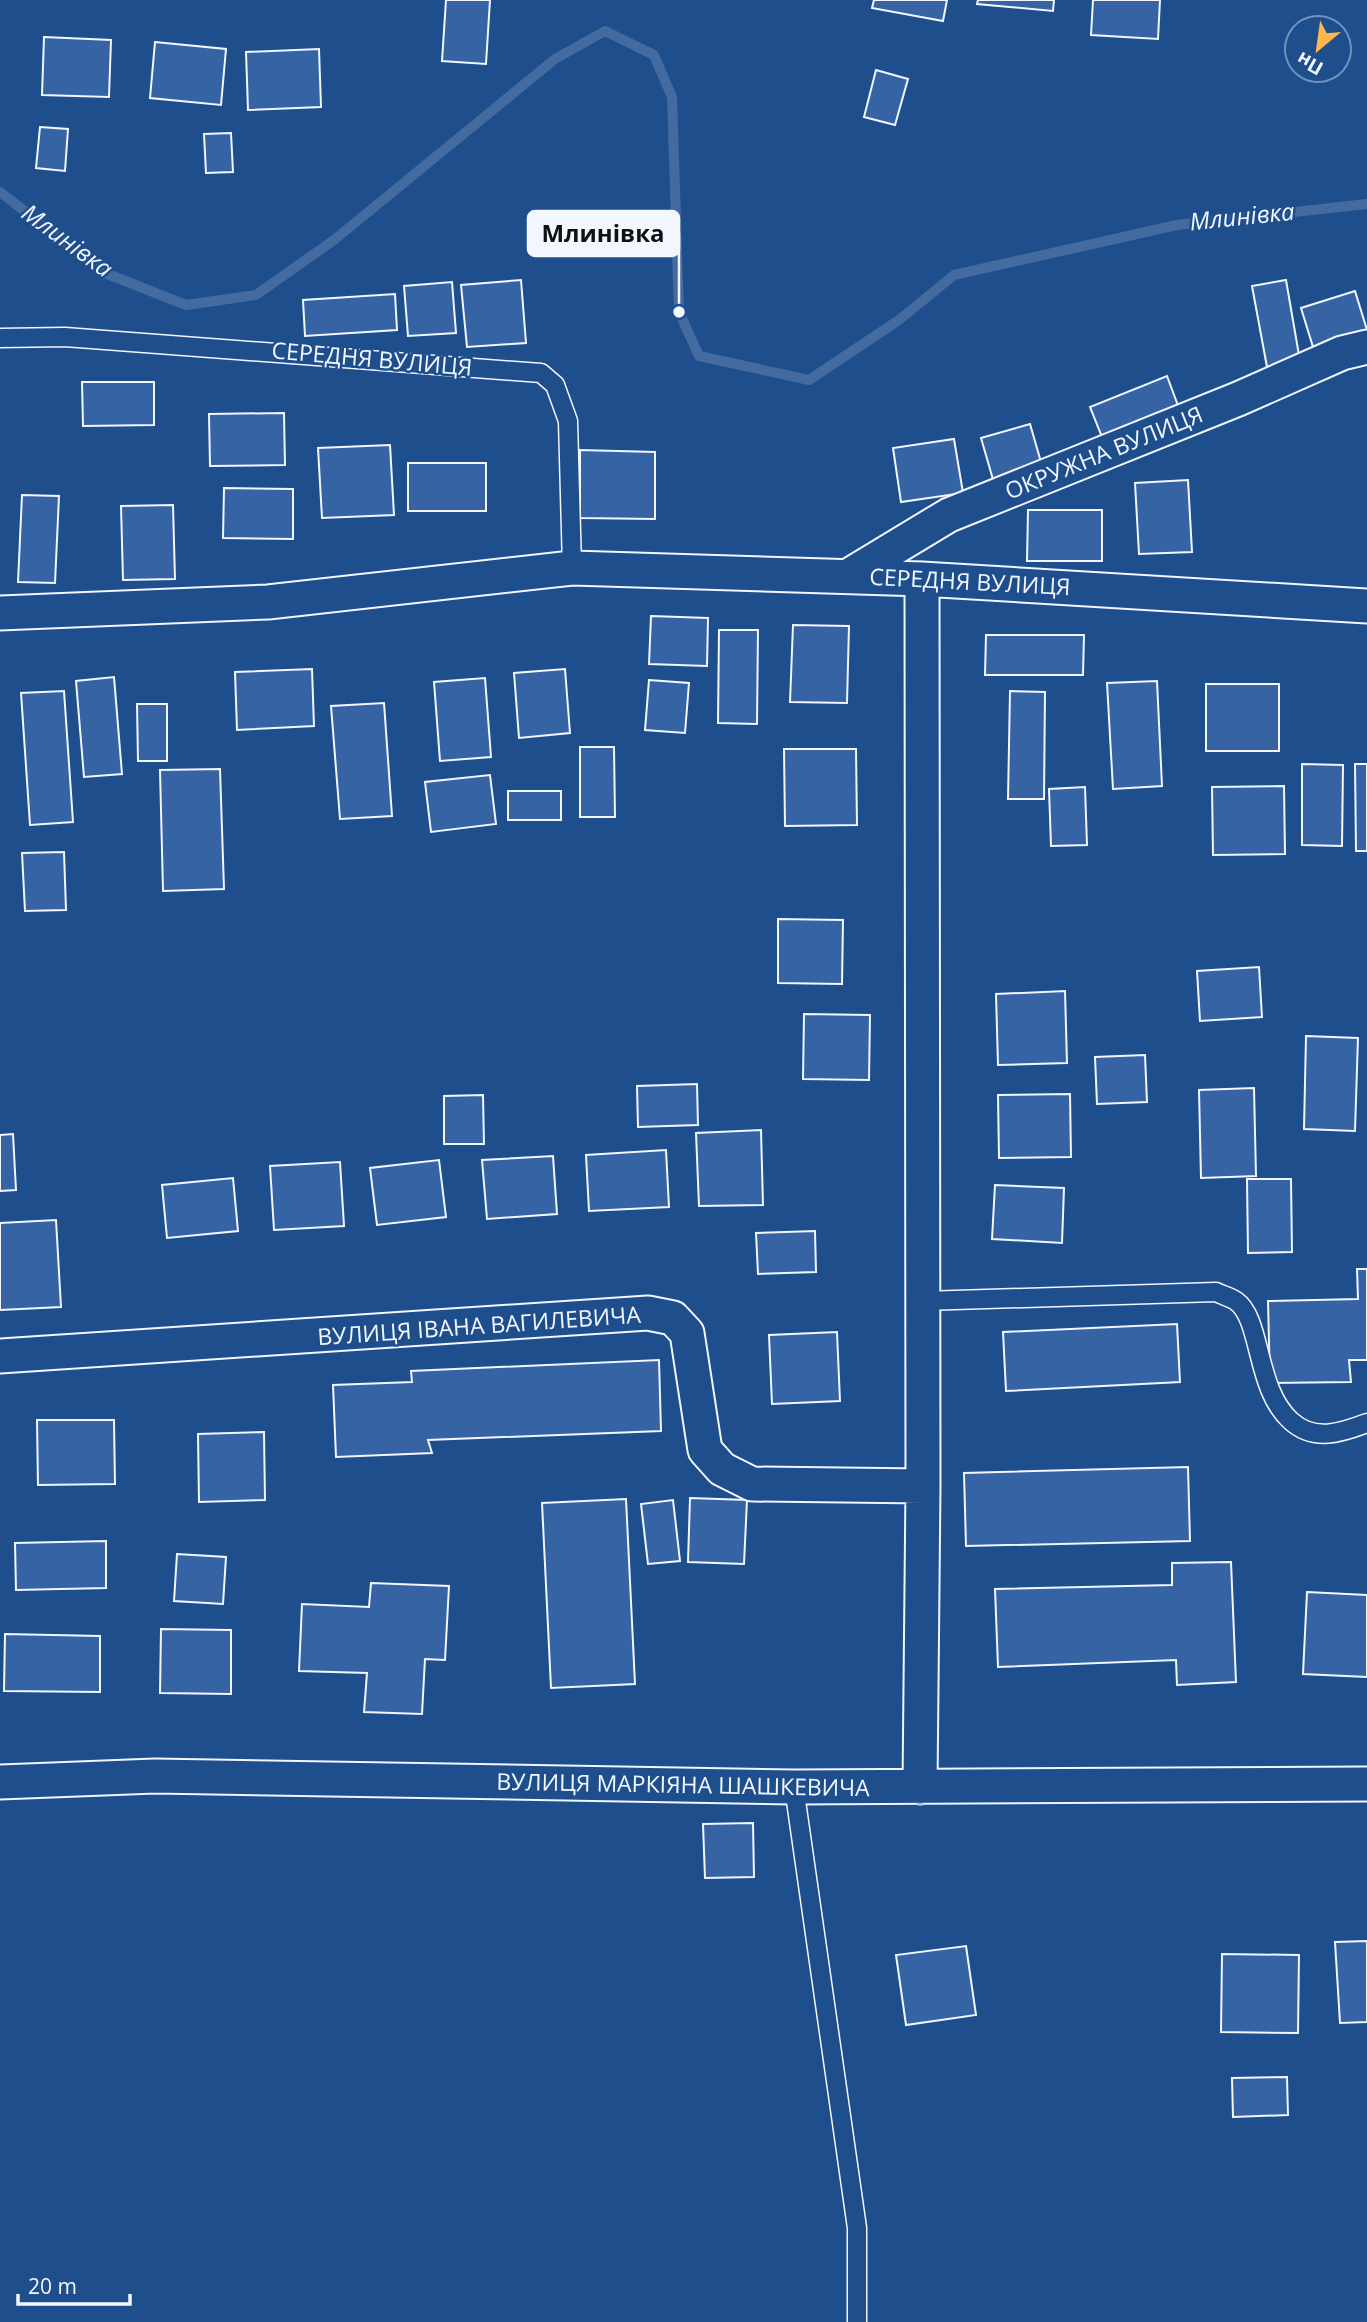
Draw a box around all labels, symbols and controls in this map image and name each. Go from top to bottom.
north arrow [1283,14,1353,84]
text: Пн [1292,46,1328,82]
water label: Млинівка [1188,194,1296,237]
water label: Млинівка [16,196,120,284]
callout: Млинівка [528,211,679,256]
text: Млинівка [541,216,665,249]
street label: СЕРЕДНЯ ВУЛИЦЯ [270,333,474,383]
street label: ОКРУЖНА ВУЛИЦЯ [1000,398,1207,506]
street label: СЕРЕДНЯ ВУЛИЦЯ [869,560,1071,602]
street label: ВУЛИЦЯ ІВАНА ВАГИЛЕВИЧА [316,1298,642,1352]
street label: ВУЛИЦЯ МАРКІЯНА ШАШКЕВИЧА [496,1765,870,1803]
scale bar [18,2262,130,2306]
text: 20 m [28,2272,77,2300]

